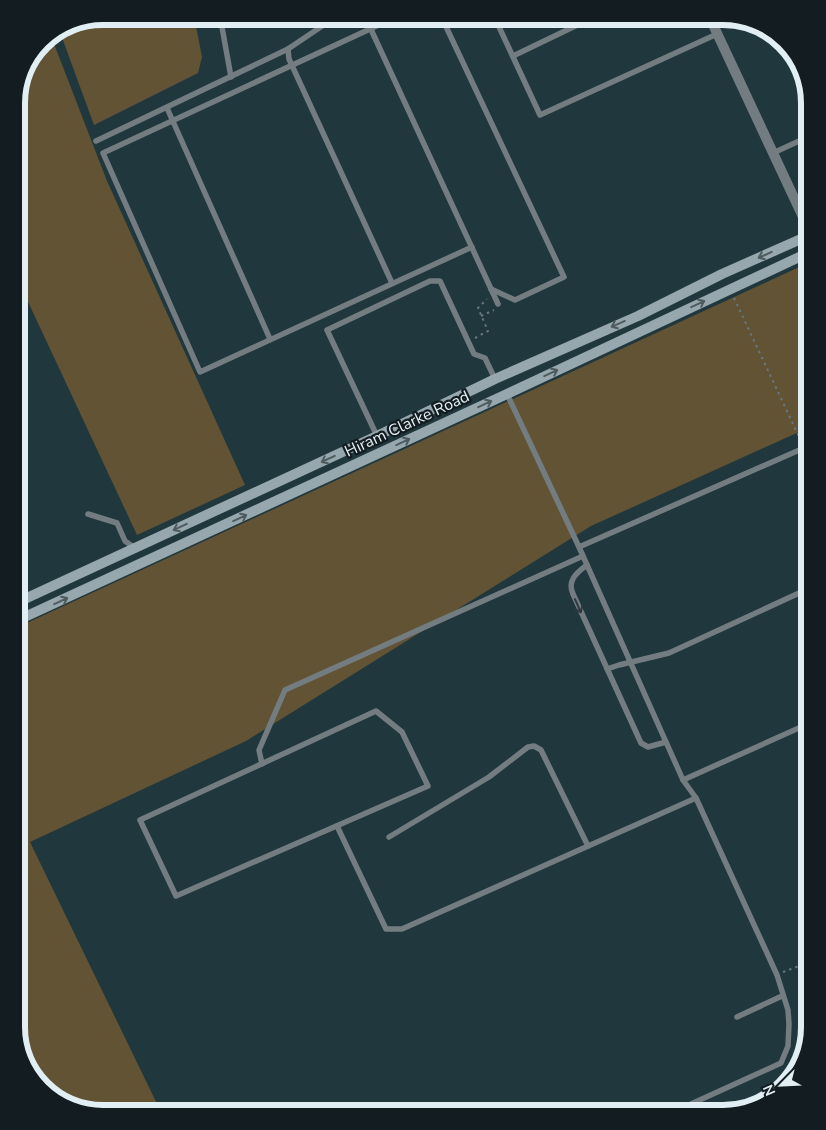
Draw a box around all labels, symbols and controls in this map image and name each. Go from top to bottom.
one-way arrow [758,251,773,260]
one-way arrow [690,299,705,308]
one-way arrow [611,320,626,330]
one-way arrow [543,368,558,378]
street label: Hiram Clarke Road [341,385,473,463]
one-way arrow [477,399,492,409]
one-way arrow [395,437,410,447]
one-way arrow [321,454,336,464]
one-way arrow [232,512,247,522]
one-way arrow [173,523,188,532]
one-way arrow [53,595,68,605]
one-way arrow [574,598,583,613]
north arrow [756,1060,806,1110]
text: N [759,1081,780,1099]

